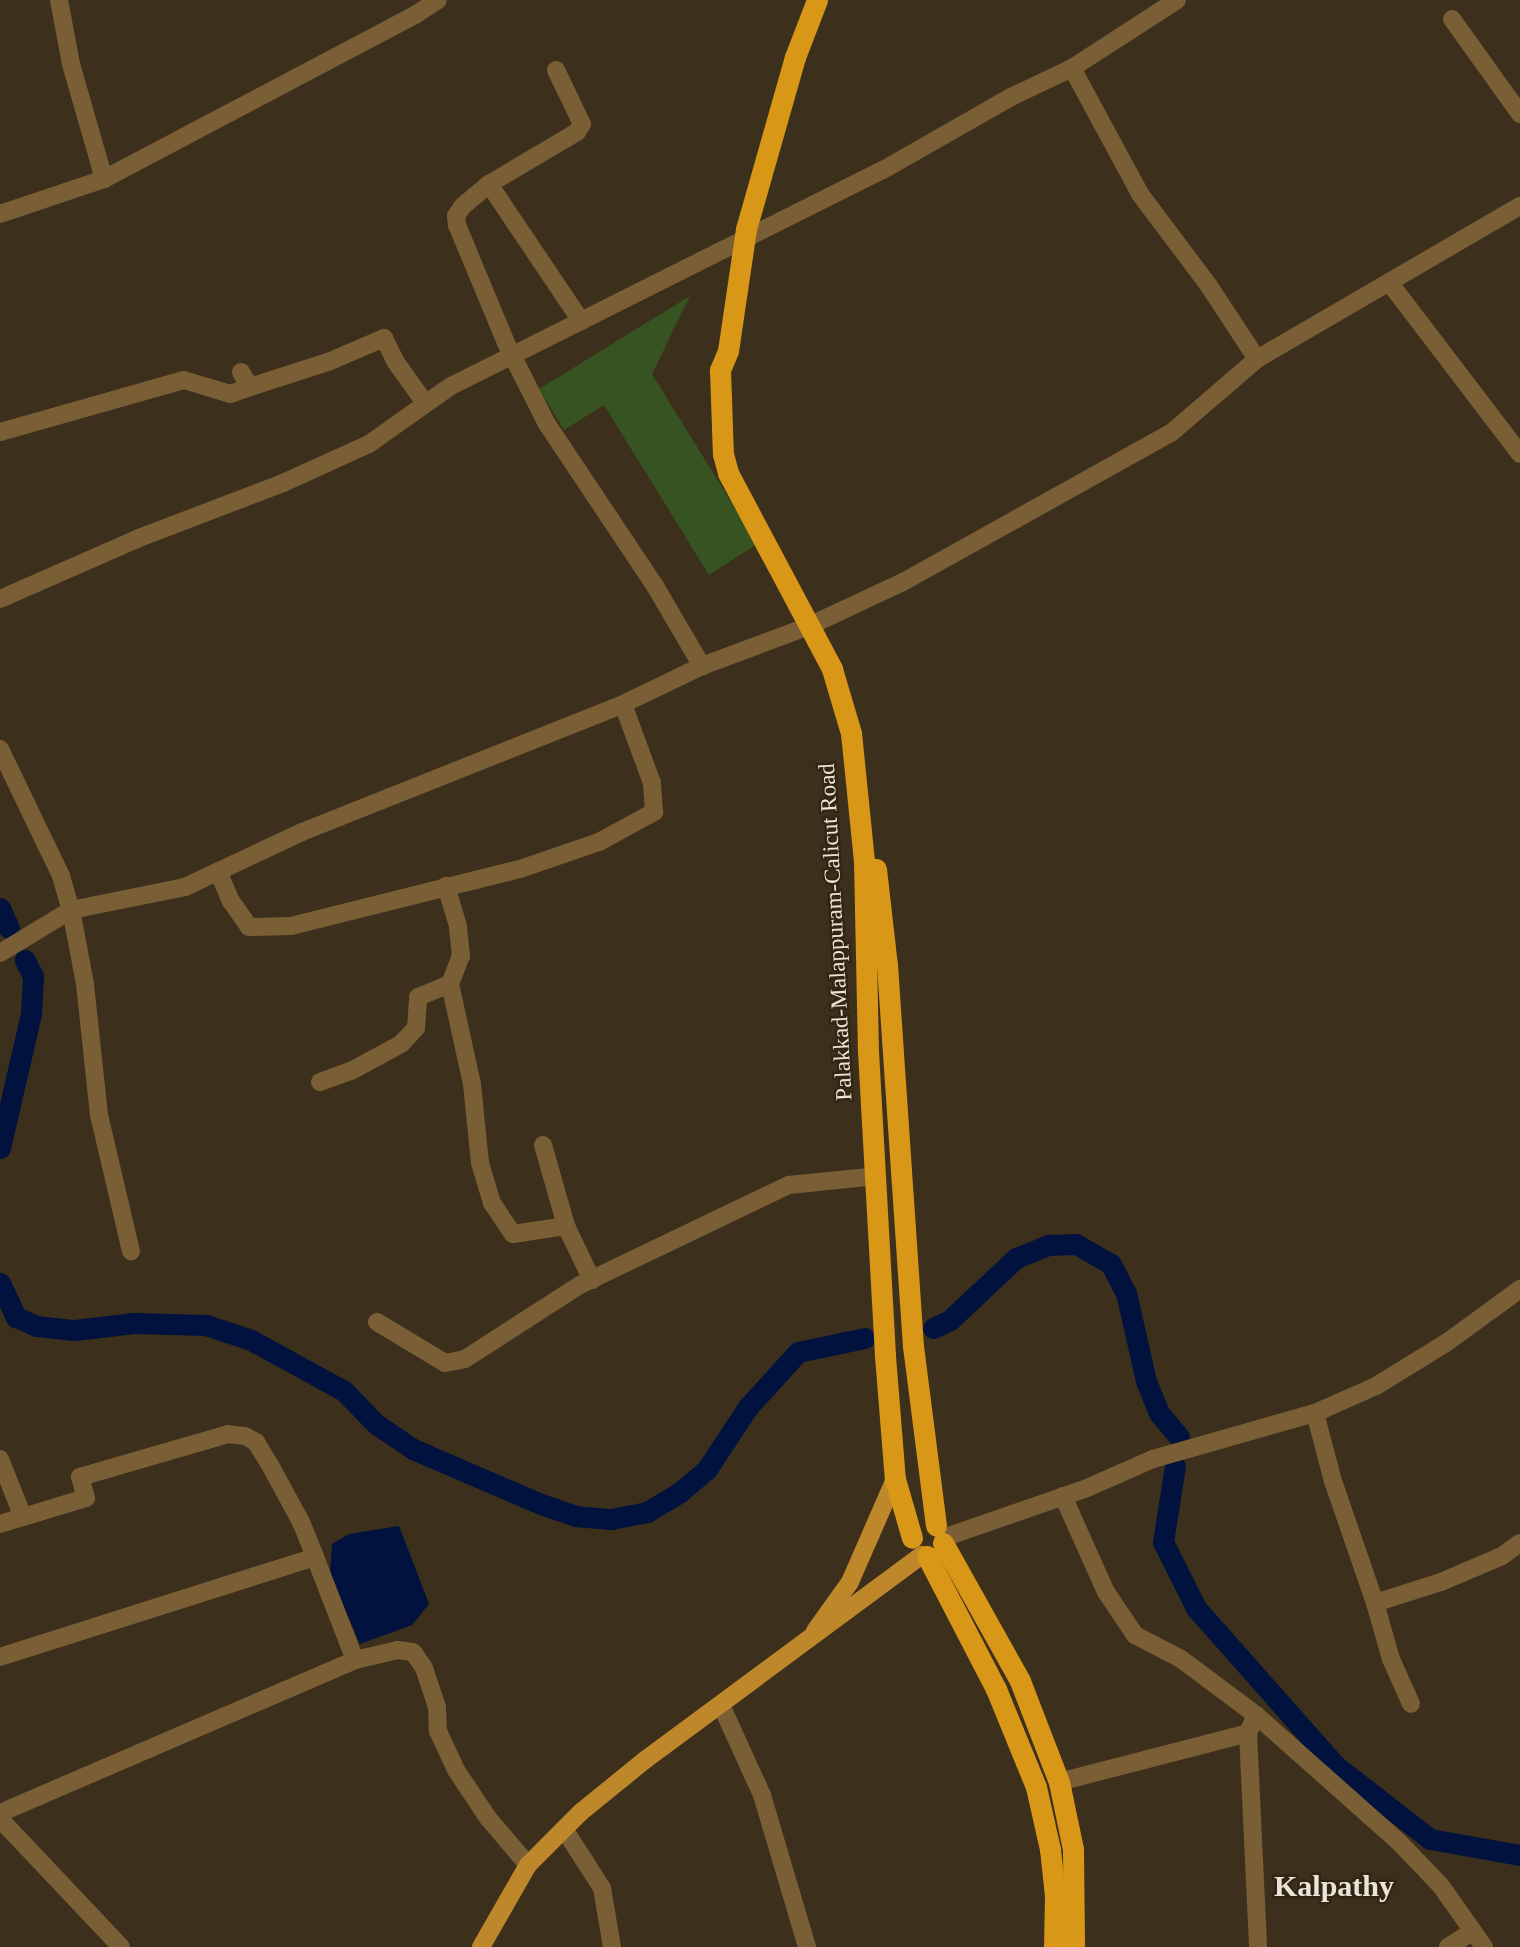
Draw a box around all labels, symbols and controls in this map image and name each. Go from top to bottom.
street label: Palakkad-Malappuram-Calicut Road [813,763,859,1101]
district label: Kalpathy [1274,1868,1394,1904]

